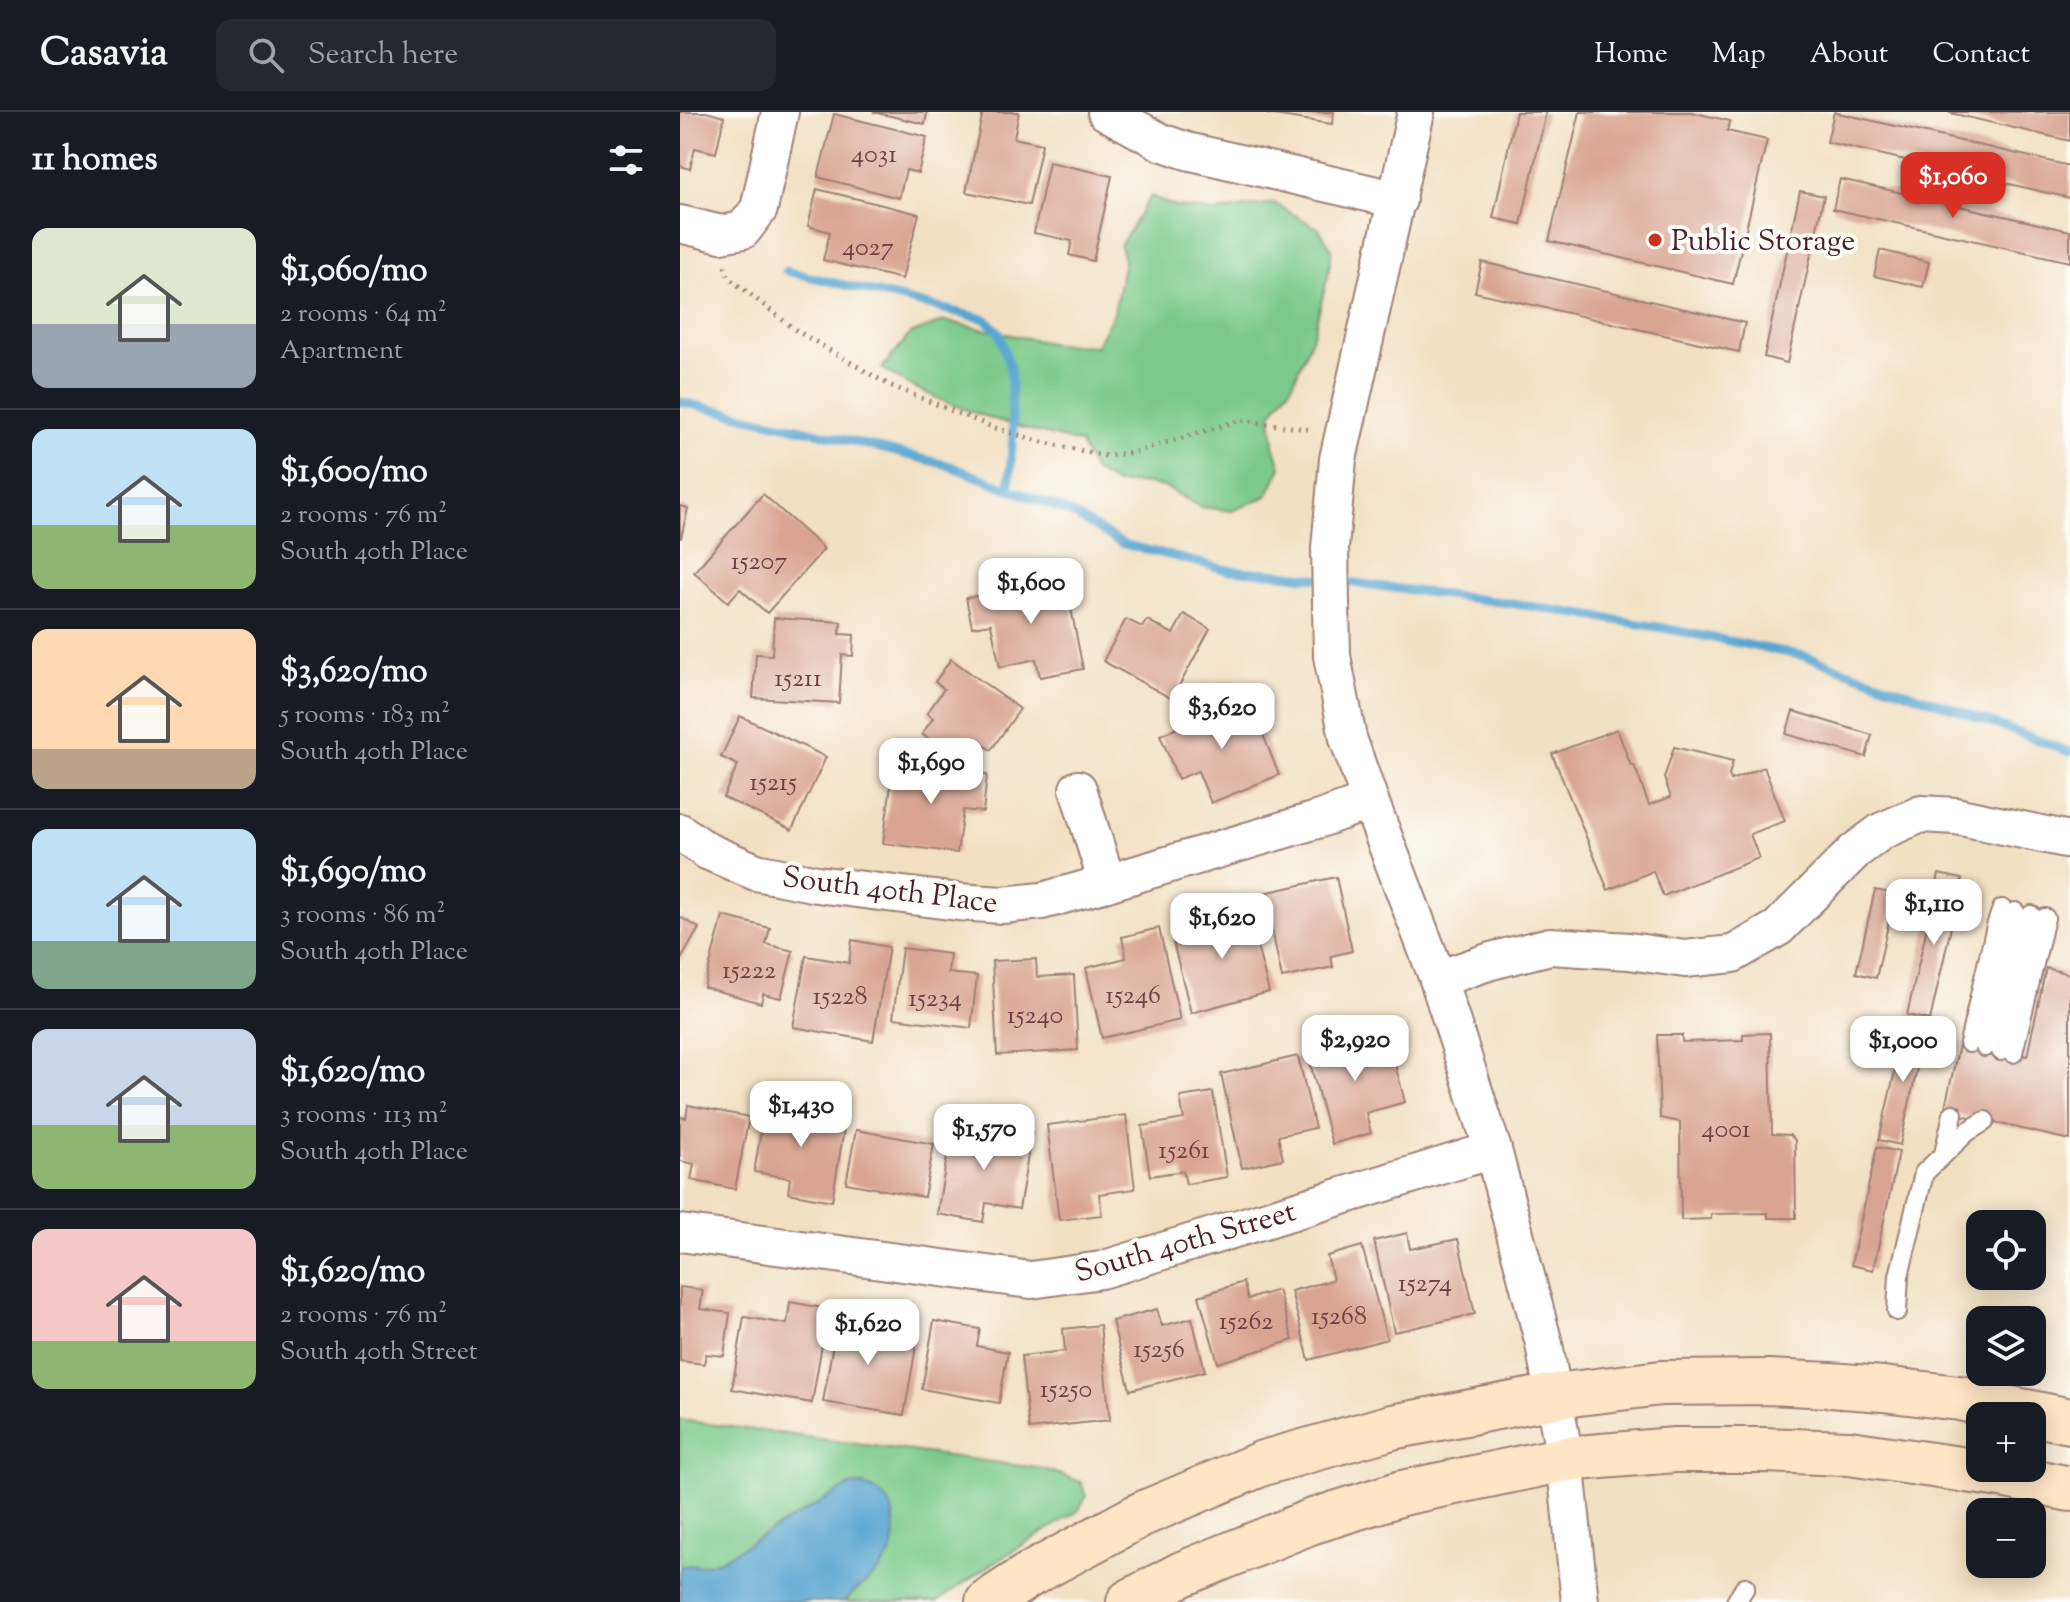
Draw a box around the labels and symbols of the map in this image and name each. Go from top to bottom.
house number: 4031 [851,137,897,174]
pin: $1,060 [1888,152,2018,220]
place label: Public Storage [1671,221,1855,264]
house number: 4027 [842,230,894,267]
marker: Public Storage [1646,231,1664,249]
house number: 15207 [731,544,787,581]
pin: $1,600 [966,558,1096,626]
house number: 15211 [774,661,822,698]
pin: $3,620 [1157,683,1287,751]
pin: $1,690 [866,738,996,806]
house number: 15215 [749,765,797,802]
street label: South 40th Place [779,857,1000,926]
pin: $1,110 [1869,879,1999,947]
pin: $1,620 [1157,893,1287,961]
house number: 15222 [722,953,776,990]
house number: 15246 [1105,978,1161,1015]
house number: 15228 [812,979,868,1016]
house number: 15234 [908,981,962,1018]
house number: 15240 [1007,998,1063,1035]
pin: $2,920 [1290,1015,1420,1083]
pin: $1,000 [1838,1016,1968,1084]
pin: $1,430 [736,1081,866,1149]
pin: $1,570 [919,1104,1049,1172]
house number: 4001 [1702,1112,1751,1149]
house number: 15261 [1158,1133,1210,1170]
street label: South 40th Street [1070,1191,1301,1296]
house number: 15274 [1398,1266,1452,1303]
pin: $1,620 [803,1299,933,1367]
house number: 15268 [1311,1299,1367,1336]
house number: 15262 [1219,1304,1273,1341]
house number: 15256 [1133,1332,1185,1369]
house number: 15250 [1040,1372,1092,1409]

